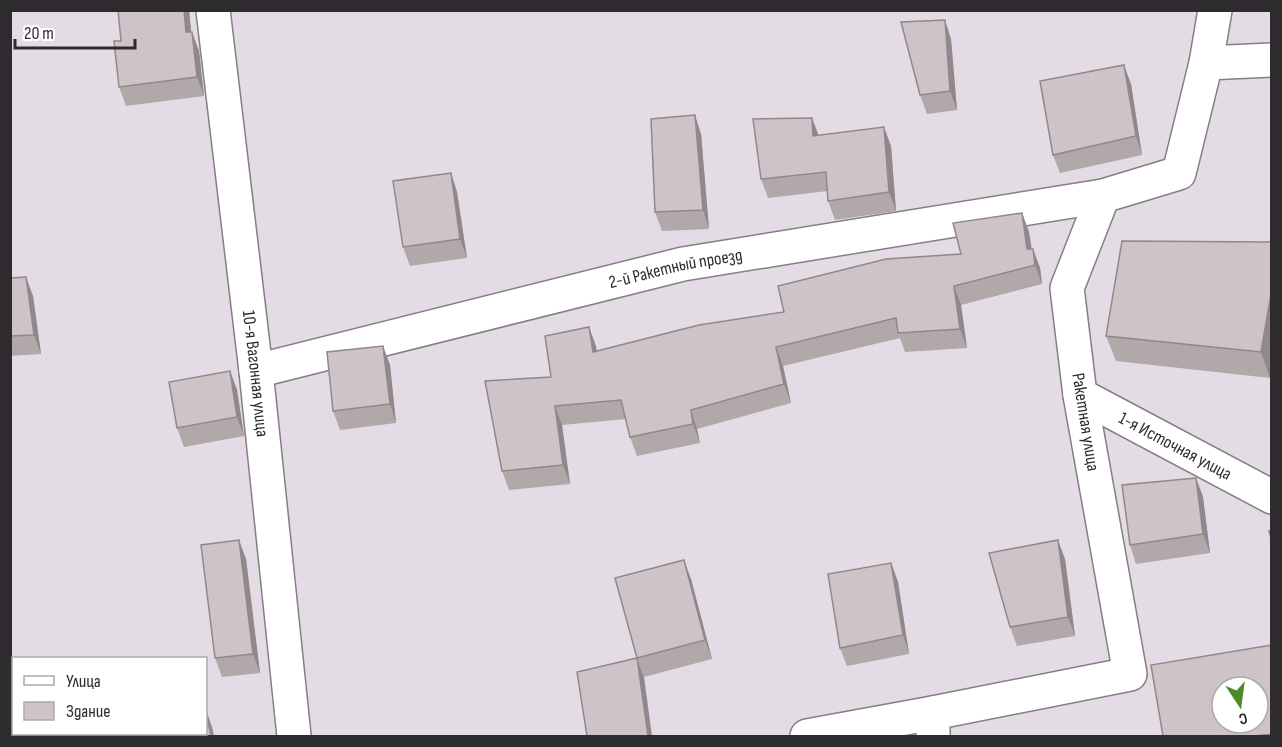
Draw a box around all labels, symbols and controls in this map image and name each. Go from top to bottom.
scale bar [15,12,135,50]
text: 20 m [24,23,54,44]
street label: 2-й Ракетный проезд [607,245,744,293]
street label: 10-я Вагонная улица [238,309,273,438]
street label: Ракетная улица [1067,371,1104,473]
street label: 1-я Источная улица [1115,408,1235,485]
legend [12,657,207,735]
text: Улица [66,671,101,692]
north arrow [1210,675,1270,735]
text: Здание [66,701,111,722]
text: С [1237,708,1249,728]

